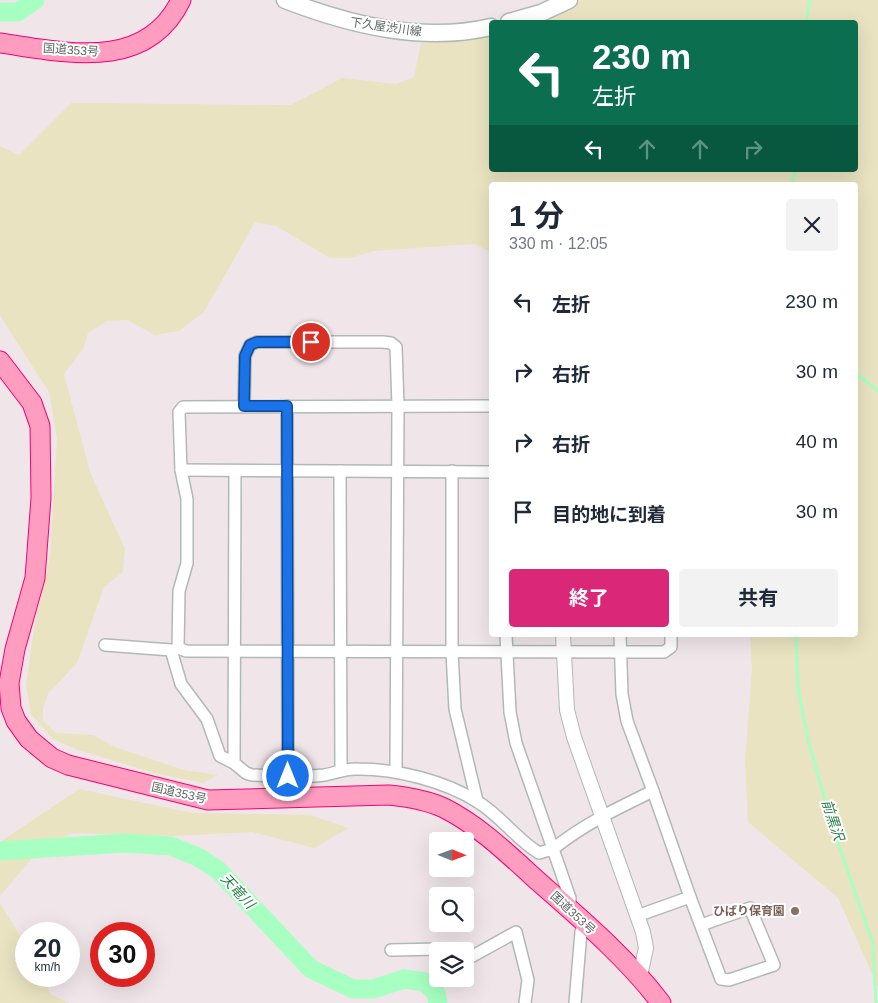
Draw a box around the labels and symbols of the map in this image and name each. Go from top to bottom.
street label: 下久屋渋川線 [349,15,423,39]
street label: 国道353号 [43,41,99,59]
pin [290,321,332,363]
position arrow [261,749,313,801]
street label: 国道353号 [150,780,208,806]
water label: 前黒沢 [819,798,848,844]
north arrow [429,832,474,878]
water label: 天竜川 [218,870,260,913]
street label: 国道353号 [548,889,598,937]
place label: ひばり保育園 [713,904,785,918]
marker: ひばり保育園 [789,905,801,917]
speed limit sign: 30 [90,922,155,987]

